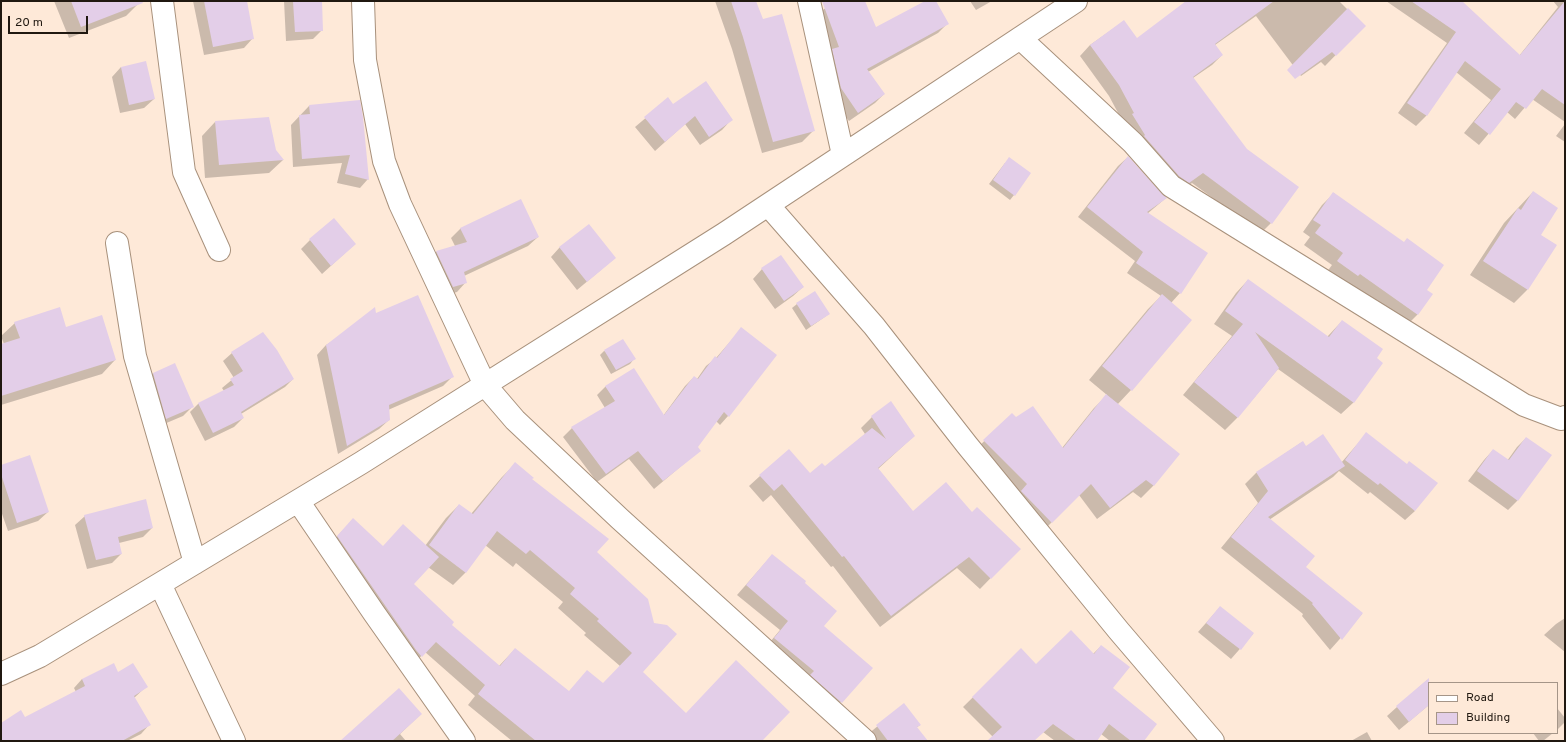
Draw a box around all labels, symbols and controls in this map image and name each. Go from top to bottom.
scale bar [10,8,90,34]
text: 20 m [15,15,43,31]
legend [1428,682,1558,734]
text: Road [1466,690,1494,706]
text: Building [1466,710,1510,726]

